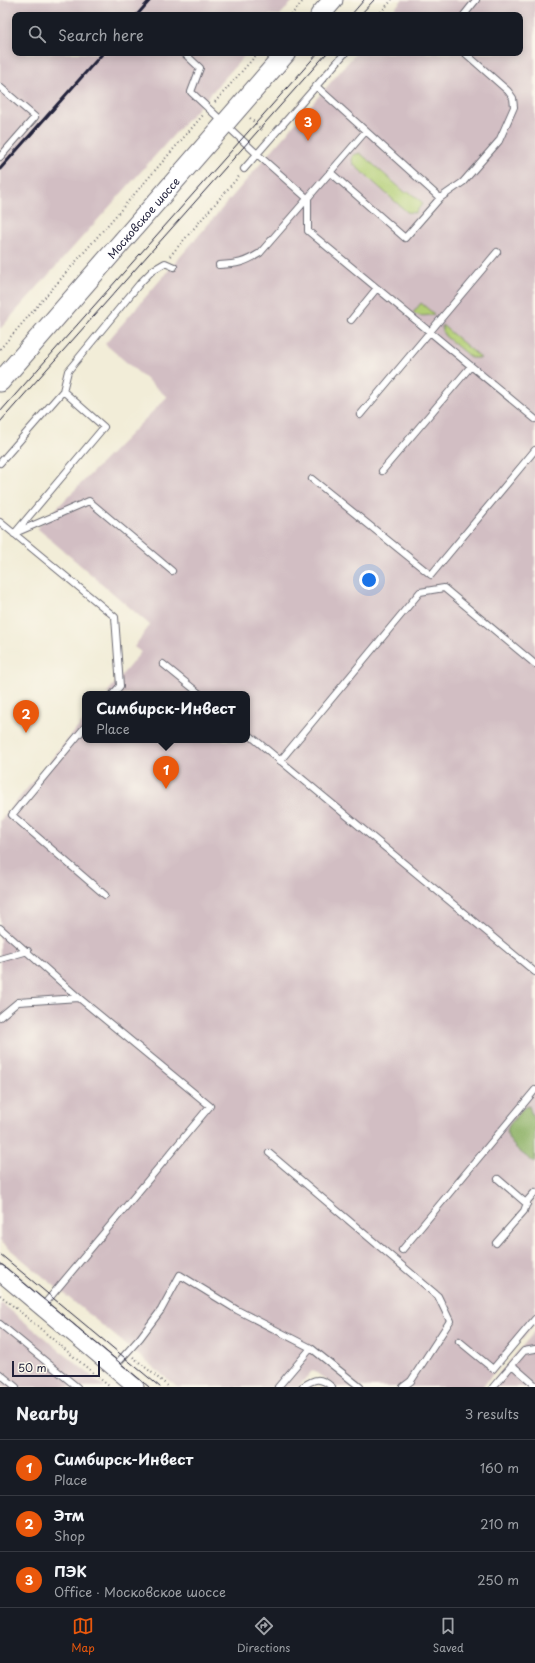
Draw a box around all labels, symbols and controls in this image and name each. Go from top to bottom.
search box [12,12,523,56]
icon: search [26,23,48,45]
text: Search here [58,23,144,46]
pin: 3 [295,108,321,141]
street label: Московское шоссе [103,173,183,262]
your location [359,570,379,590]
popup [82,691,250,743]
text: Симбирск-Инвест [96,696,236,719]
pin: 2 [13,700,39,733]
text: Place [96,719,130,738]
pin: 1 [153,756,179,789]
scale bar [12,1359,100,1378]
text: 50 m [18,1359,47,1376]
text: Nearby [16,1400,78,1426]
text: 3 results [465,1404,519,1423]
text: Симбирск-Инвест [54,1447,193,1470]
text: 1 [26,1458,32,1477]
text: 160 m [480,1458,519,1477]
text: Place [54,1470,87,1489]
text: Этм [54,1503,85,1526]
text: 2 [24,1514,34,1533]
text: 210 m [480,1514,519,1533]
text: Shop [54,1526,85,1545]
text: ПЭК [54,1559,87,1582]
text: 3 [25,1570,33,1589]
text: 250 m [477,1570,519,1589]
text: Office · Московское шоссе [54,1582,226,1601]
tab: Map [71,1615,95,1656]
tab: Directions [237,1615,290,1656]
tab: Saved [433,1615,464,1656]

